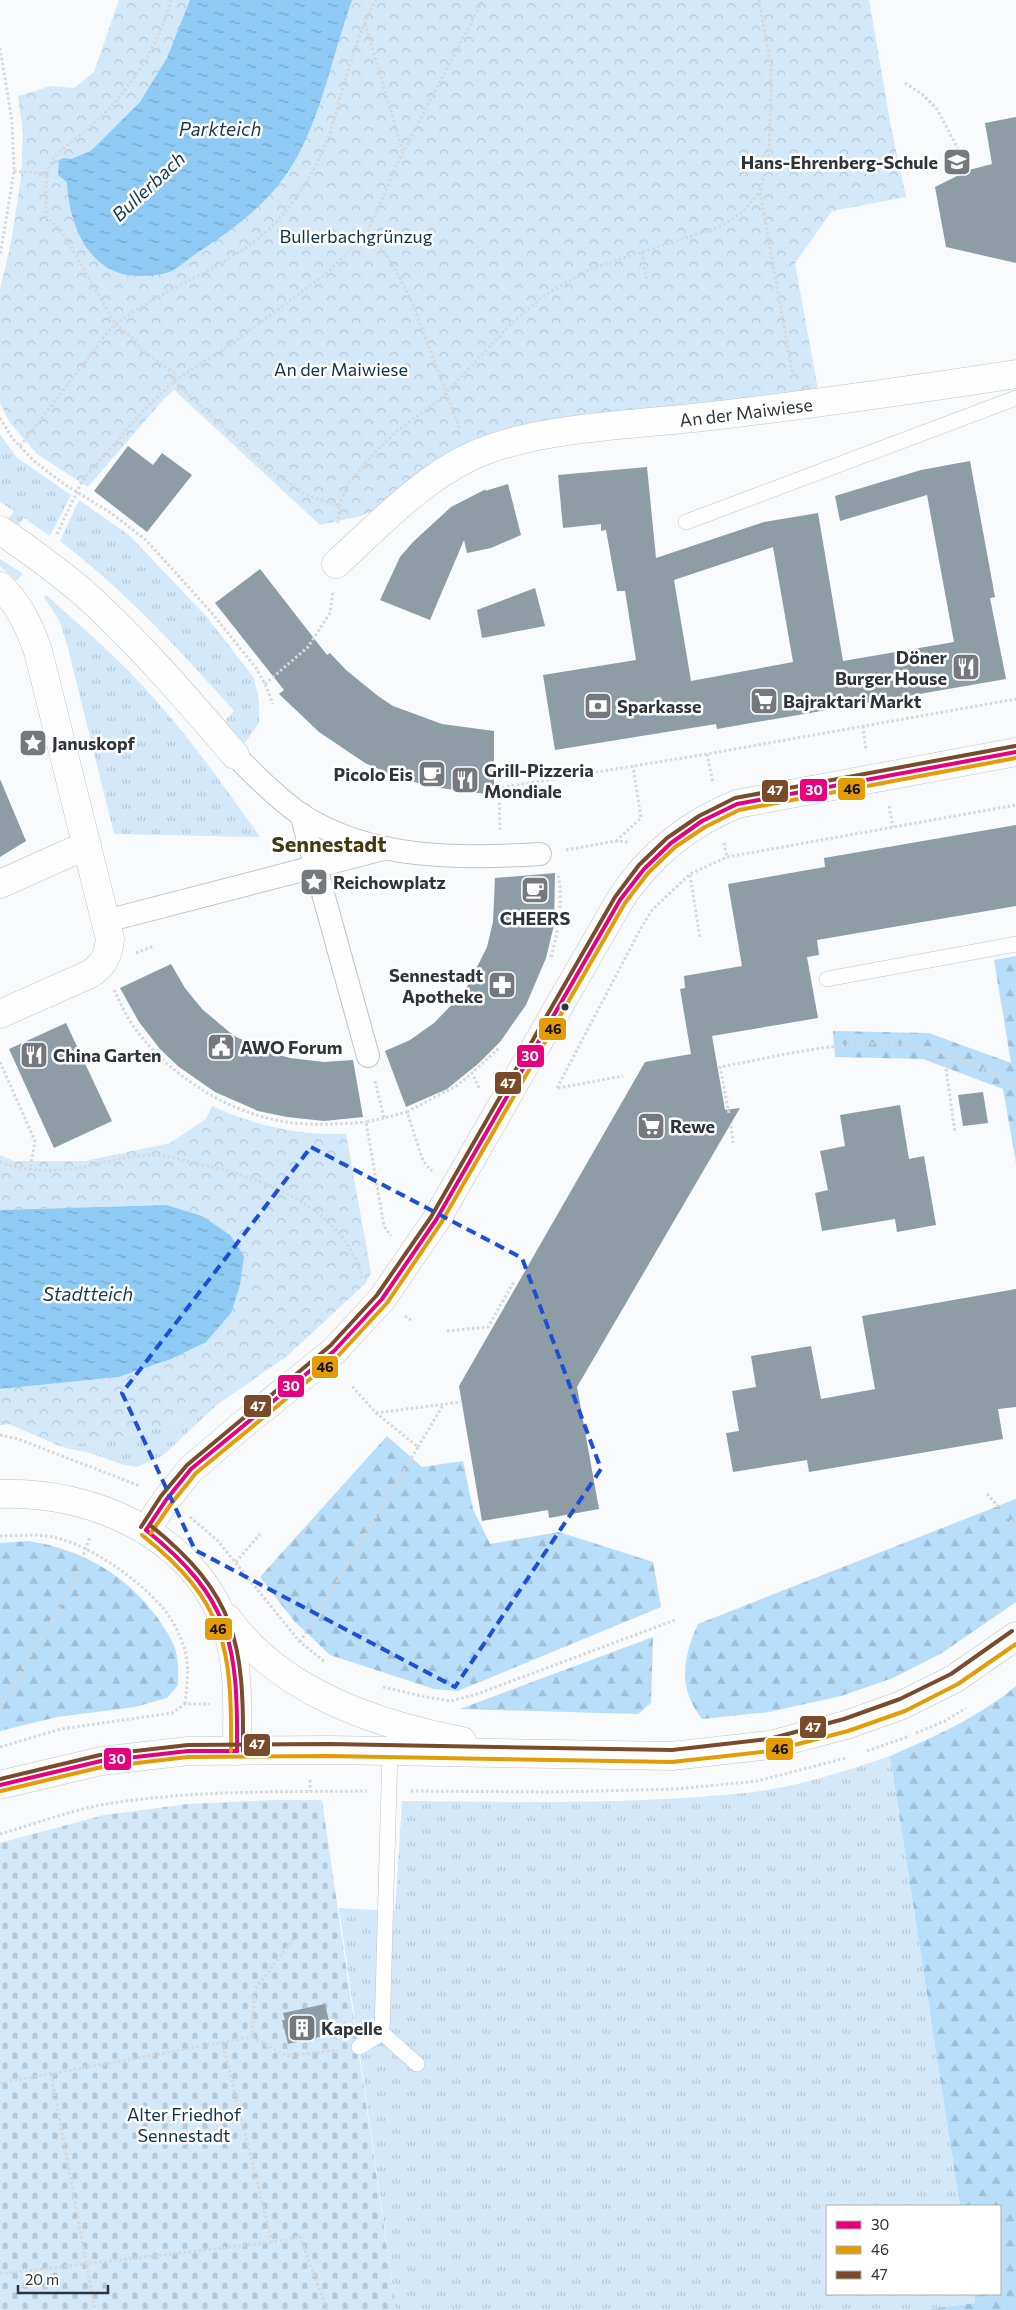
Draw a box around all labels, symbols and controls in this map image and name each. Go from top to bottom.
water label: Parkteich [179,117,261,140]
water label: Bullerbach [107,146,189,226]
school or university icon: Hans-Ehrenberg-Schule [942,147,972,177]
place label: Hans-Ehrenberg-Schule [741,151,938,173]
park label: Bullerbachgrünzug [280,225,433,247]
park label: An der Maiwiese [274,358,408,380]
street label: An der Maiwiese [678,393,814,431]
place label: Döner Burger House [835,646,948,689]
restaurant icon: Döner Burger House [951,652,981,682]
supermarket icon: Bajraktari Markt [749,686,779,716]
place label: Bajraktari Markt [783,690,922,712]
bank icon: Sparkasse [583,691,613,721]
place label: Sparkasse [617,695,701,717]
place icon: Januskopf [18,728,48,758]
place label: Januskopf [52,732,136,754]
cafe icon: Picolo Eis [417,759,447,789]
place label: Grill-Pizzeria Mondiale [484,759,594,802]
place label: Picolo Eis [334,763,413,785]
restaurant icon: Grill-Pizzeria Mondiale [450,765,480,795]
line badge: 46 [837,777,866,801]
line badge: 30 [799,778,828,802]
line badge: 47 [761,779,789,803]
text: 46 [843,780,861,797]
text: 47 [767,781,783,798]
text: 30 [805,781,823,798]
district label: Sennestadt [272,830,387,857]
place icon: Reichowplatz [299,867,329,897]
place label: Reichowplatz [333,871,446,893]
cafe icon: CHEERS [520,875,550,905]
place label: CHEERS [500,907,570,929]
place label: Sennestadt Apotheke [389,964,483,1007]
pharmacy icon: Sennestadt Apotheke [487,970,517,1000]
unlabelled marker [560,1002,570,1012]
line badge: 46 [538,1017,567,1041]
text: 46 [544,1020,562,1037]
public building icon: AWO Forum [206,1032,236,1062]
place label: AWO Forum [240,1036,342,1058]
restaurant icon: China Garten [19,1040,49,1070]
place label: China Garten [53,1044,162,1066]
line badge: 30 [516,1044,545,1068]
text: 30 [521,1047,539,1064]
line badge: 47 [494,1071,522,1095]
text: 47 [500,1074,516,1091]
supermarket icon: Rewe [636,1111,666,1141]
place label: Rewe [670,1115,715,1137]
water label: Stadtteich [43,1282,133,1305]
line badge: 46 [311,1355,339,1379]
text: 46 [316,1358,334,1375]
line badge: 30 [277,1374,305,1398]
text: 30 [282,1377,300,1394]
line badge: 47 [243,1394,272,1418]
text: 47 [250,1397,266,1414]
line badge: 46 [204,1617,233,1641]
text: 46 [209,1620,227,1637]
line badge: 47 [799,1715,827,1739]
text: 47 [805,1718,821,1735]
line badge: 47 [243,1733,271,1757]
text: 47 [249,1735,265,1752]
line badge: 46 [765,1737,794,1761]
text: 46 [771,1740,789,1757]
line badge: 30 [103,1747,132,1771]
text: 30 [108,1750,126,1767]
building icon: Kapelle [287,2013,317,2043]
place label: Kapelle [321,2017,382,2039]
park label: Alter Friedhof Sennestadt [127,2103,242,2146]
legend [826,2205,1001,2295]
text: 30 [871,2215,889,2233]
text: 46 [871,2240,889,2258]
scale bar [18,2262,108,2294]
text: 47 [871,2265,888,2283]
text: 20 m [25,2270,59,2288]

